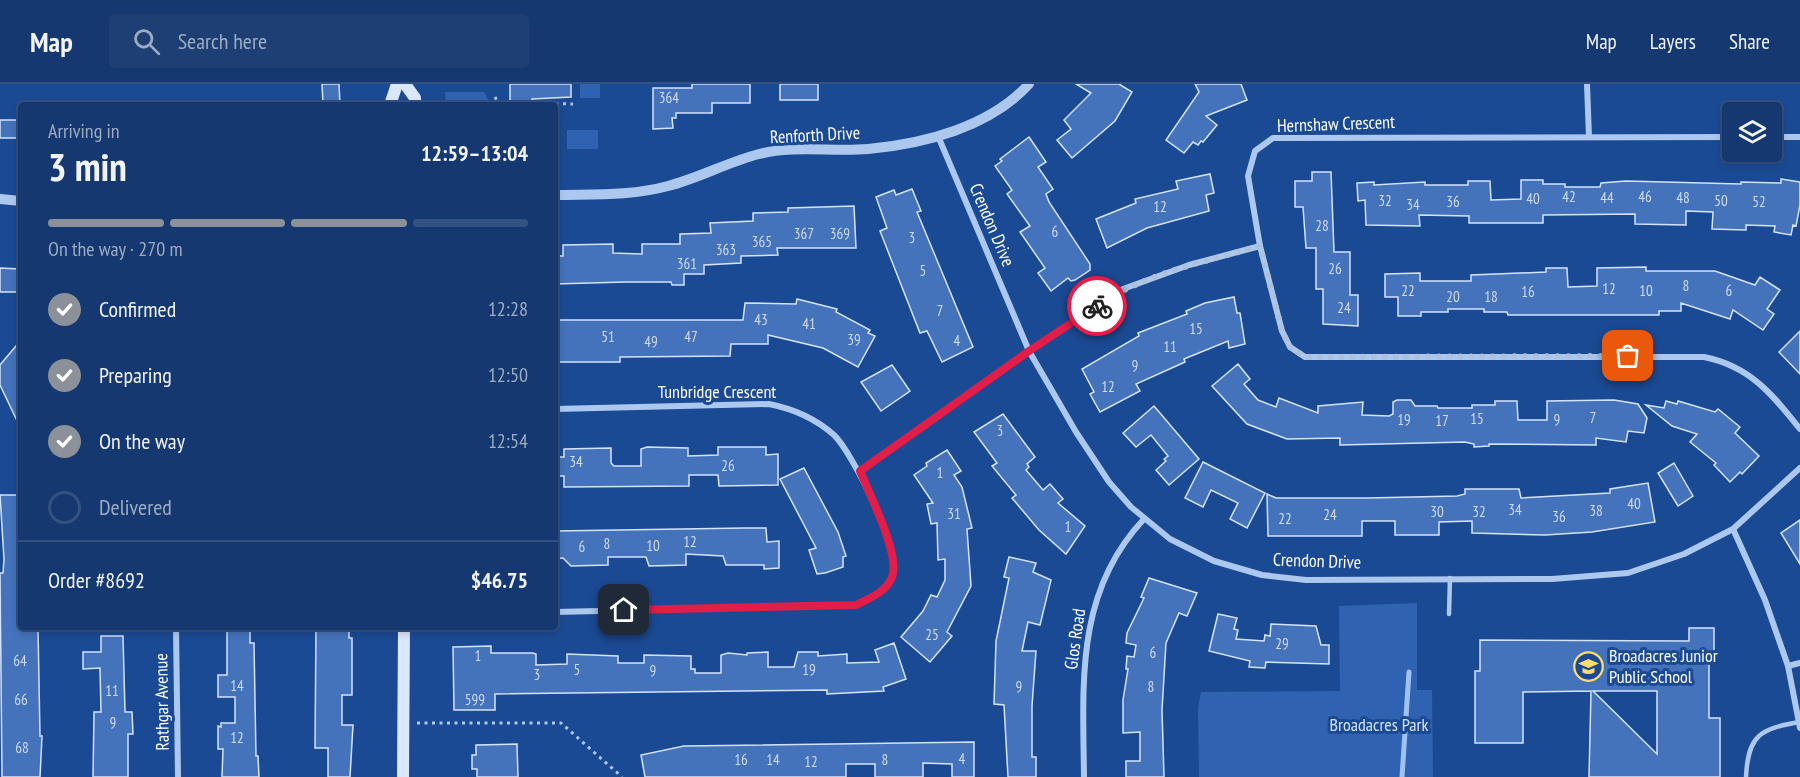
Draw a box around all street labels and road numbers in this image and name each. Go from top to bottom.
street label: Hernshaw Crescent [1277,110,1395,137]
street label: Renforth Drive [769,121,861,148]
street label: Crendon Drive [965,180,1020,270]
street label: Tunbridge Crescent [658,380,776,403]
street label: Crendon Drive [1273,547,1362,574]
street label: Glos Road [1059,607,1090,671]
street label: Rathgar Avenue [149,653,174,751]

